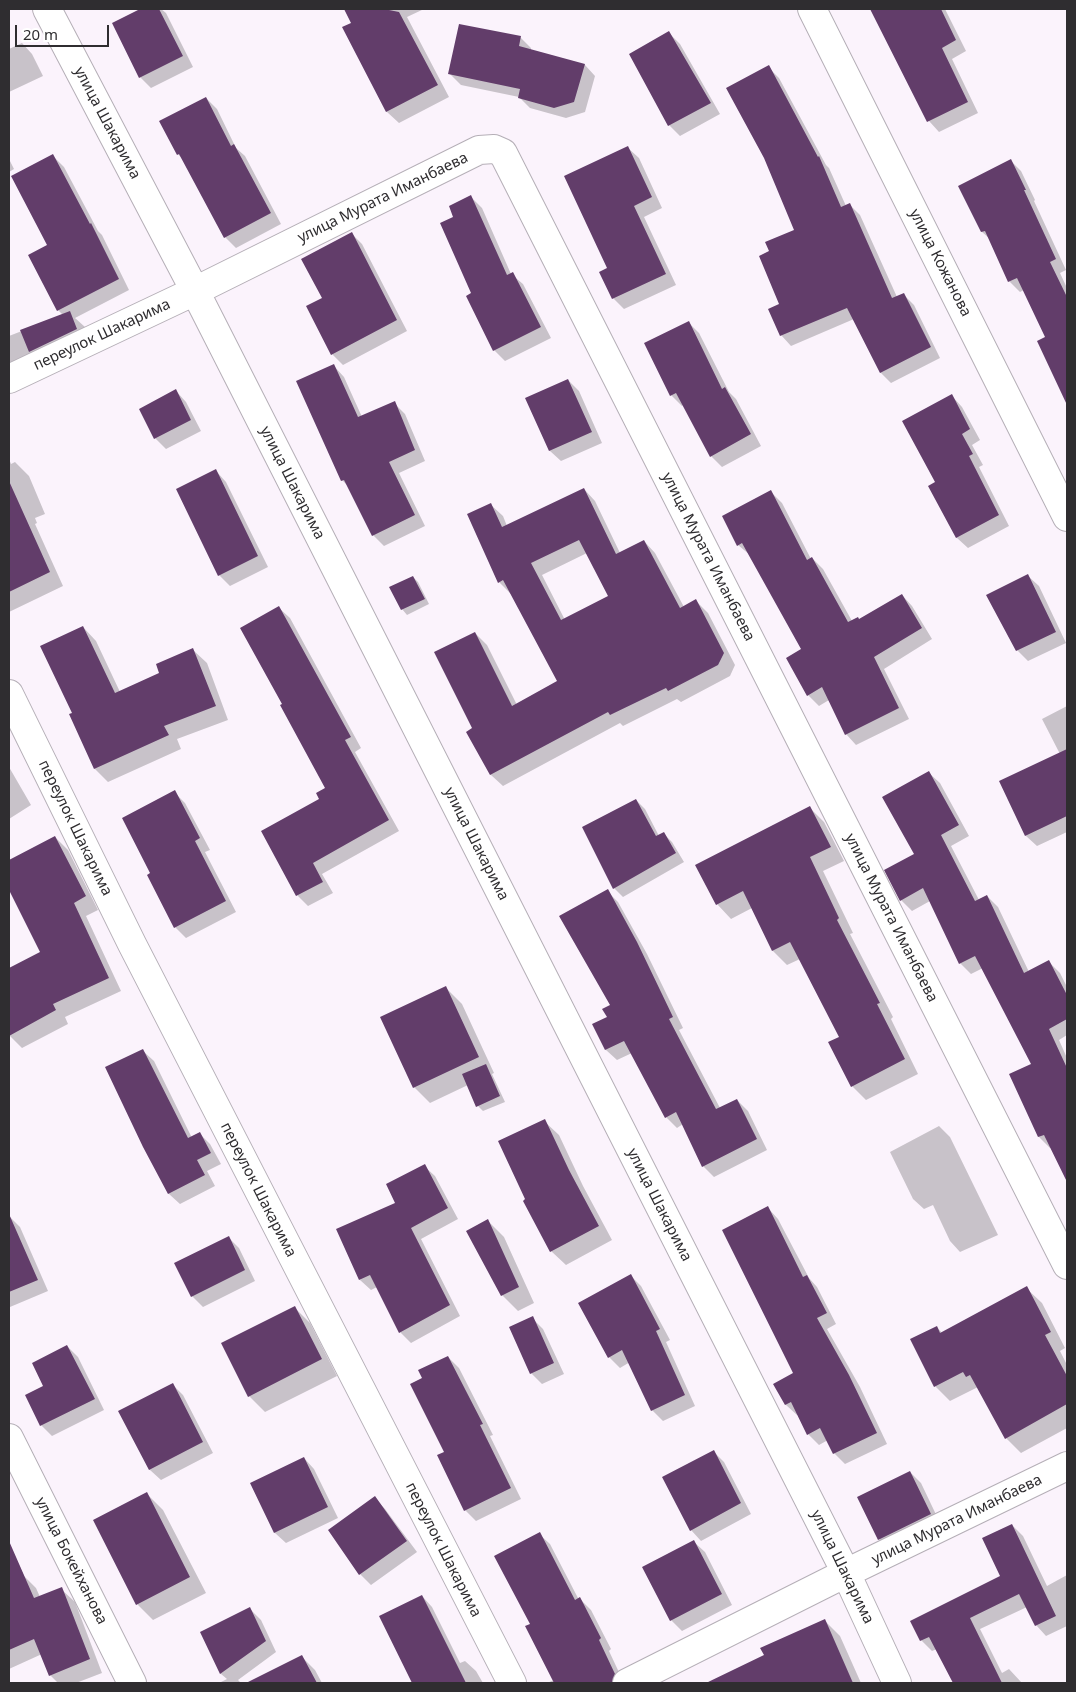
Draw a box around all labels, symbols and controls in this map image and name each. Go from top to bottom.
scale bar [18,15,111,47]
text: 20 m [23,24,58,44]
street label: улица Шакарима [70,64,144,182]
street label: улица Мурата Иманбаева [295,149,471,247]
street label: улица Кожанова [905,206,975,320]
street label: переулок Шакарима [31,295,173,375]
street label: улица Шакарима [256,423,328,543]
street label: улица Мурата Иманбаева [658,470,758,644]
street label: переулок Шакарима [34,757,116,899]
street label: улица Шакарима [440,784,512,904]
street label: улица Мурата Иманбаева [841,831,941,1005]
street label: переулок Шакарима [216,1120,300,1260]
street label: улица Шакарима [623,1145,695,1265]
street label: улица Мурата Иманбаева [869,1471,1045,1569]
street label: переулок Шакарима [401,1480,485,1620]
street label: улица Бокейханова [31,1494,111,1628]
street label: улица Шакарима [807,1507,877,1627]

